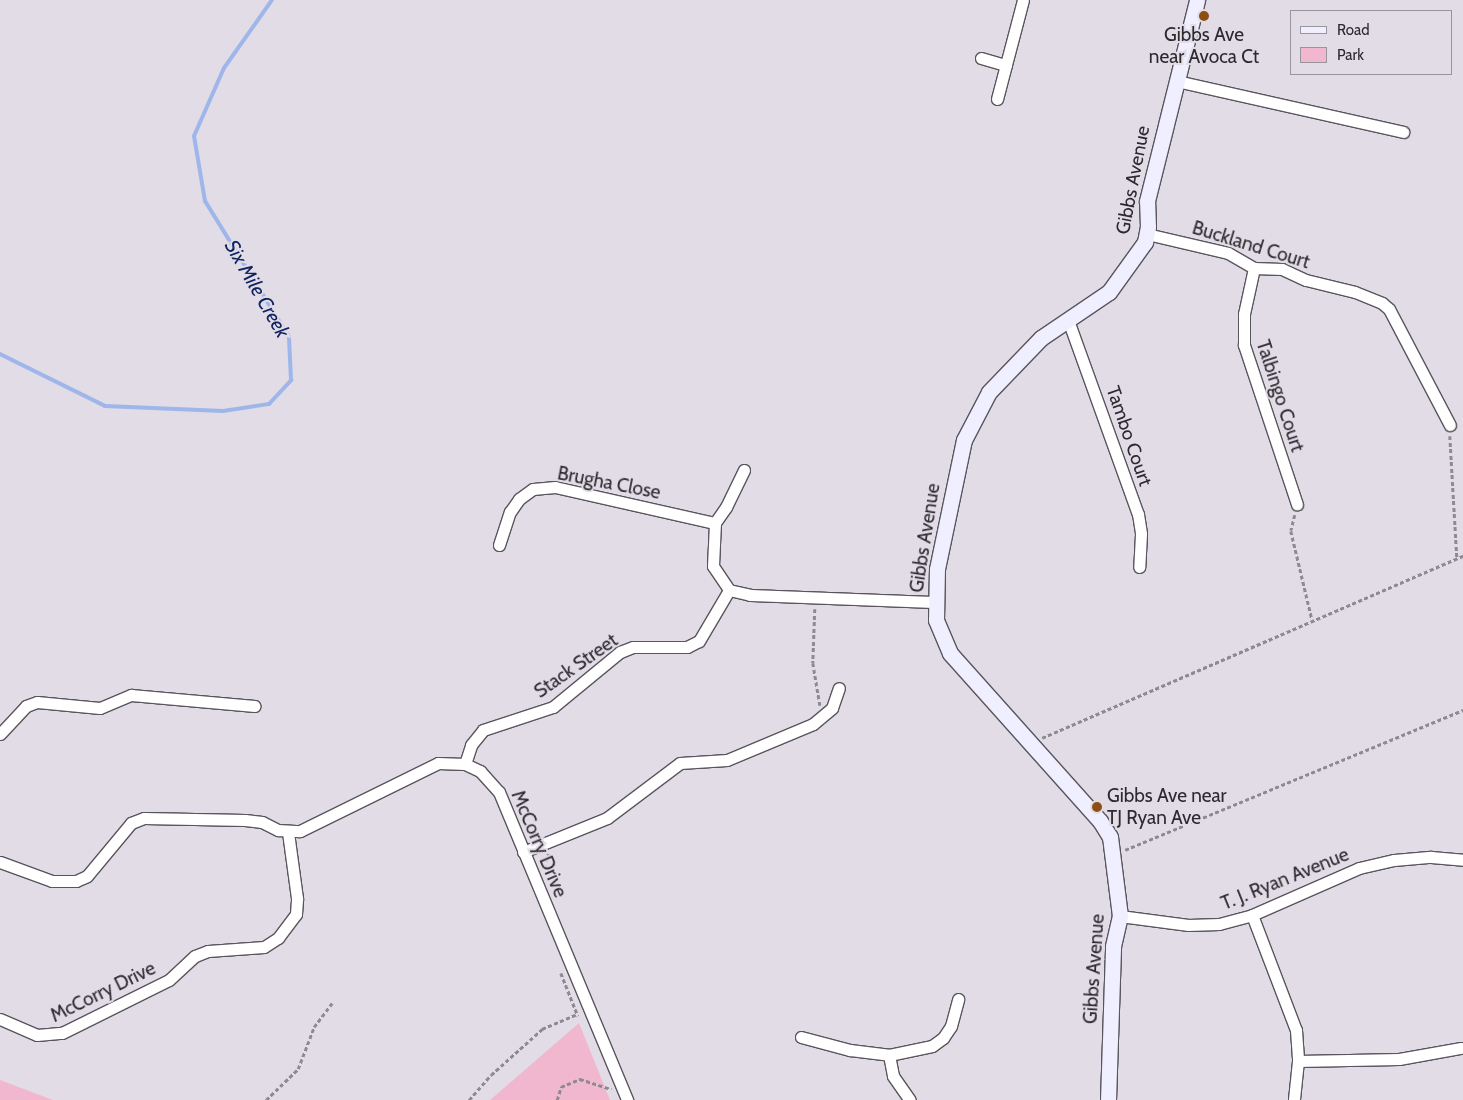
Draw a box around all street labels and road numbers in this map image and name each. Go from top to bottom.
street label: Gibbs Avenue [1111,124,1155,236]
street label: Buckland Court [1190,216,1312,274]
street label: Talbingo Court [1251,337,1309,455]
street label: Tambo Court [1101,383,1157,489]
street label: Brugha Close [556,462,662,504]
street label: Gibbs Avenue [905,482,945,594]
street label: Stack Street [530,629,622,703]
street label: McCorry Drive [506,787,572,901]
street label: T. J. Ryan Avenue [1218,843,1352,915]
street label: Gibbs Avenue [1079,913,1109,1025]
street label: McCorry Drive [47,957,159,1027]

